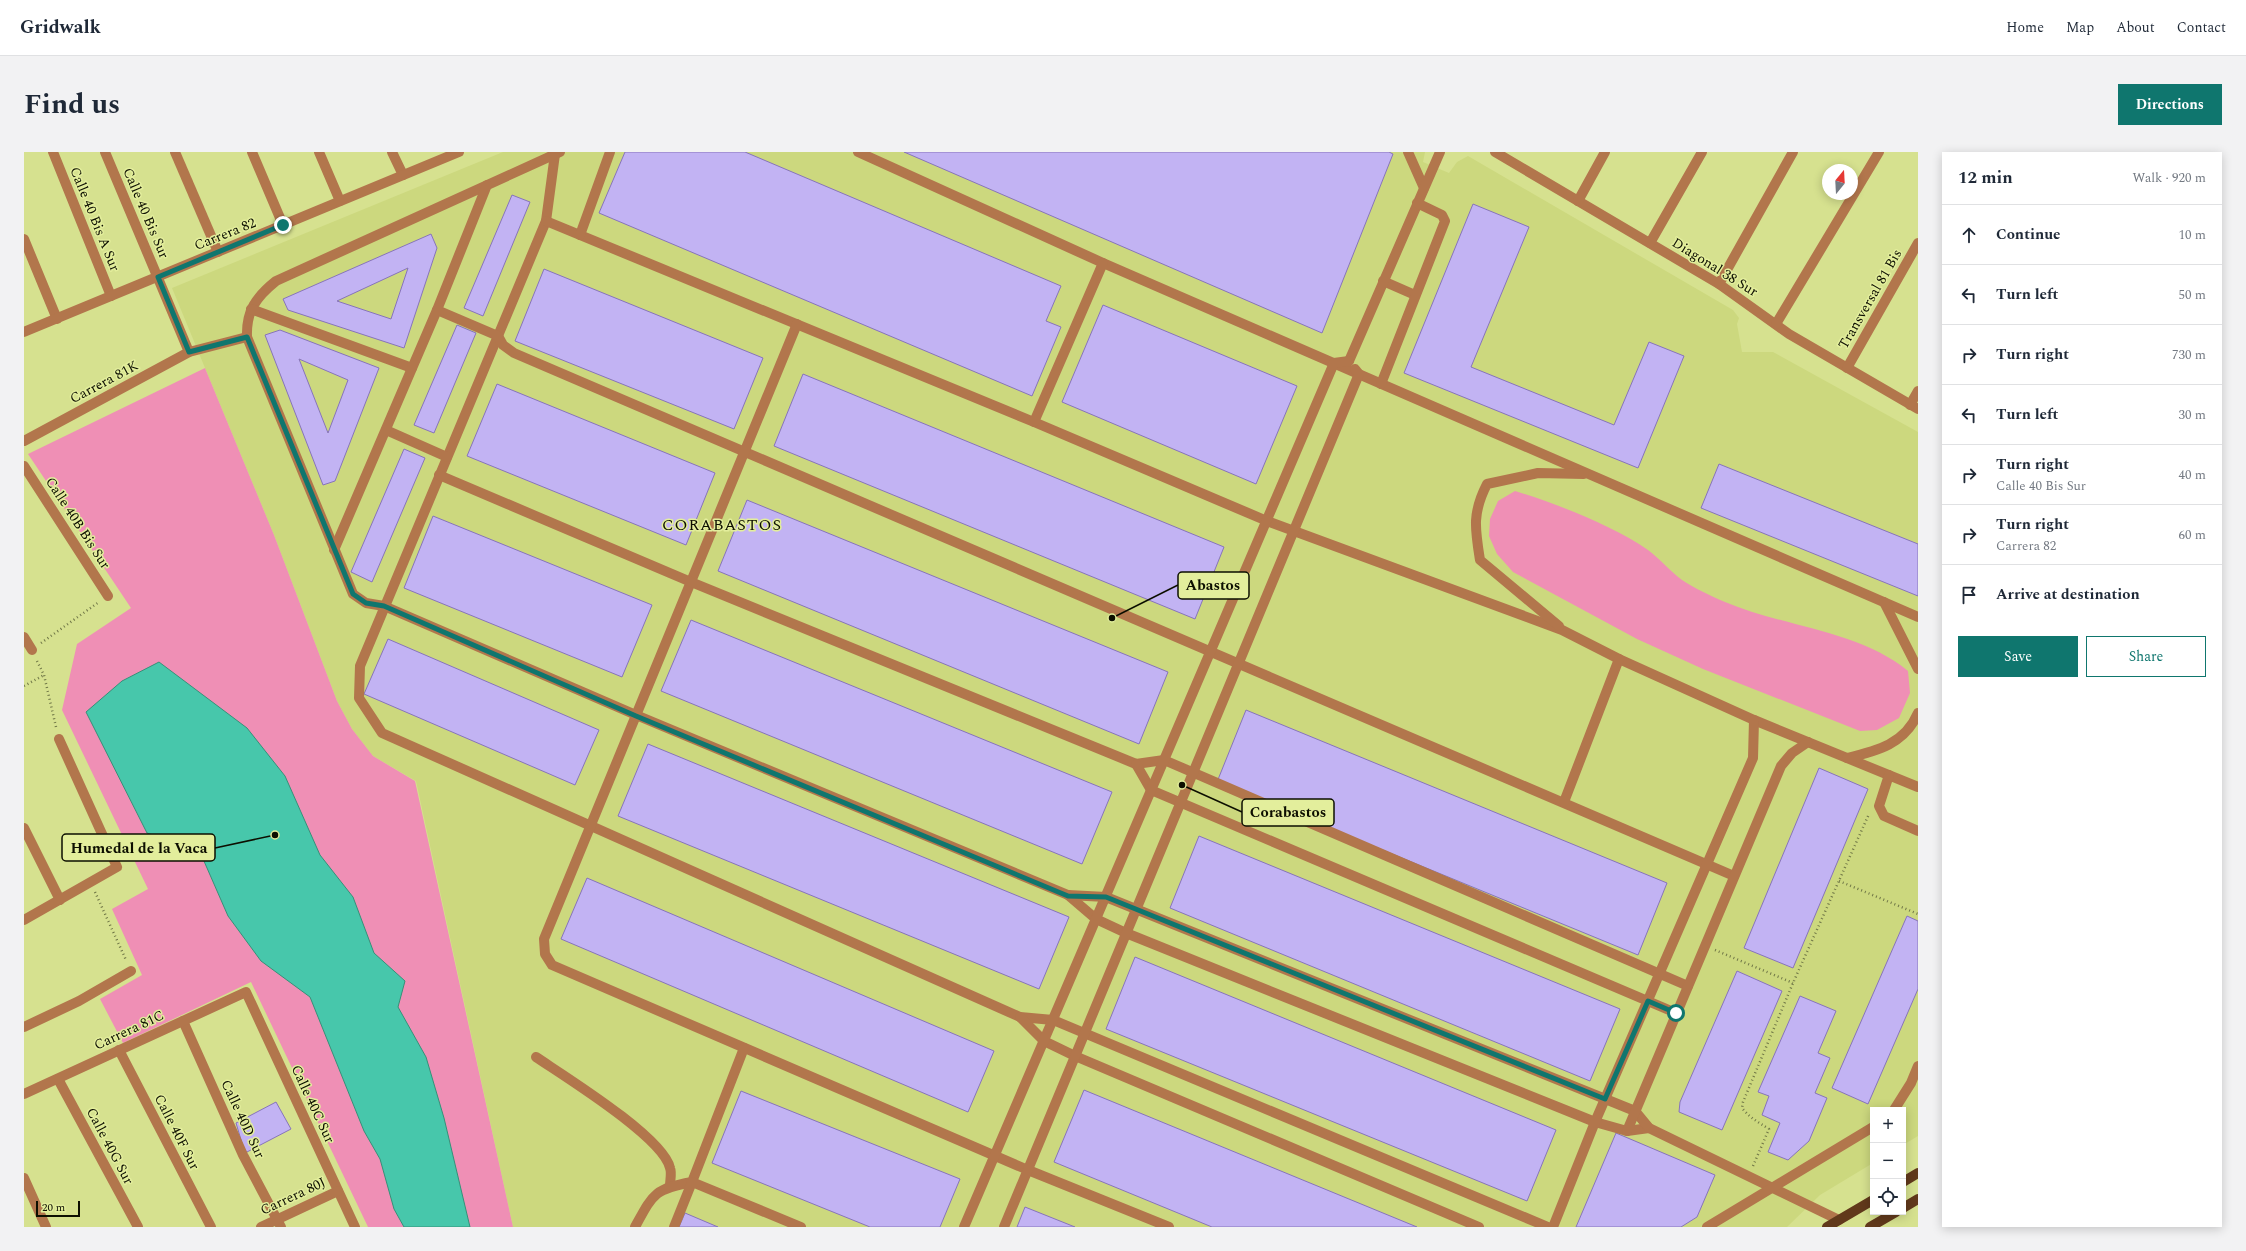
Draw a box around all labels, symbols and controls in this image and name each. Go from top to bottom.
text: Gridwalk [20,13,101,42]
text: Home [2006,17,2044,38]
text: Map [2066,17,2094,38]
text: About [2116,17,2155,38]
text: Contact [2177,17,2226,38]
text: Find us [24,83,120,126]
button: Directions [2118,84,2222,125]
street label: Calle 40 Bis A Sur [64,164,126,275]
street label: Calle 40 Bis Sur [117,164,175,262]
north arrow [1822,164,1858,200]
text: 12 min [1958,165,2013,191]
text: Walk · 920 m [2132,168,2206,188]
street label: Carrera 82 [191,212,259,256]
route end [274,216,292,234]
text: Continue [1996,223,2061,246]
icon: ahead [1958,224,1980,246]
text: 10 m [2179,225,2206,245]
street label: Diagonal 38 Sur [1668,232,1762,302]
street label: Transversal 81 Bis [1833,245,1907,353]
text: Turn left [1996,283,2058,306]
icon: left [1958,284,1980,306]
text: 50 m [2179,285,2206,305]
text: Turn right [1996,343,2069,366]
icon: right [1958,344,1980,366]
text: 730 m [2172,345,2206,365]
street label: Carrera 81K [66,355,142,409]
text: Turn left [1996,403,2058,426]
icon: left [1958,404,1980,426]
text: 30 m [2179,405,2206,425]
text: Turn right [1996,453,2069,476]
icon: right [1958,464,1980,486]
text: 40 m [2179,465,2206,485]
street label: Calle 40B Bis Sur [40,473,116,574]
text: Calle 40 Bis Sur [1996,476,2086,496]
district label: CORABASTOS [662,513,782,537]
text: Turn right [1996,513,2069,536]
icon: right [1958,524,1980,546]
text: 60 m [2179,525,2206,545]
text: Carrera 82 [1996,536,2056,556]
callout: Abastos [1178,572,1249,599]
text: Abastos [1186,574,1240,597]
text: Arrive at destination [1996,583,2140,606]
icon: arrive [1958,584,1980,606]
button: Save [1958,636,2078,677]
button: Share [2086,636,2206,677]
callout: Corabastos [1242,799,1334,826]
text: Corabastos [1250,801,1326,824]
callout: Humedal de la Vaca [62,834,215,861]
text: Humedal de la Vaca [70,837,208,860]
route start [1667,1004,1685,1022]
street label: Carrera 81C [91,1005,167,1055]
street label: Calle 40C Sur [286,1062,340,1147]
street label: Calle 40D Sur [216,1076,271,1162]
street label: Calle 40F Sur [149,1091,205,1174]
street label: Calle 40G Sur [81,1104,139,1189]
map controls [1870,1107,1906,1215]
button: + [1870,1107,1906,1143]
button: − [1870,1143,1906,1179]
street label: Carrera 80J [257,1172,329,1220]
button: locate [1870,1179,1906,1215]
scale bar [36,1199,80,1218]
text: 20 m [42,1199,65,1216]

